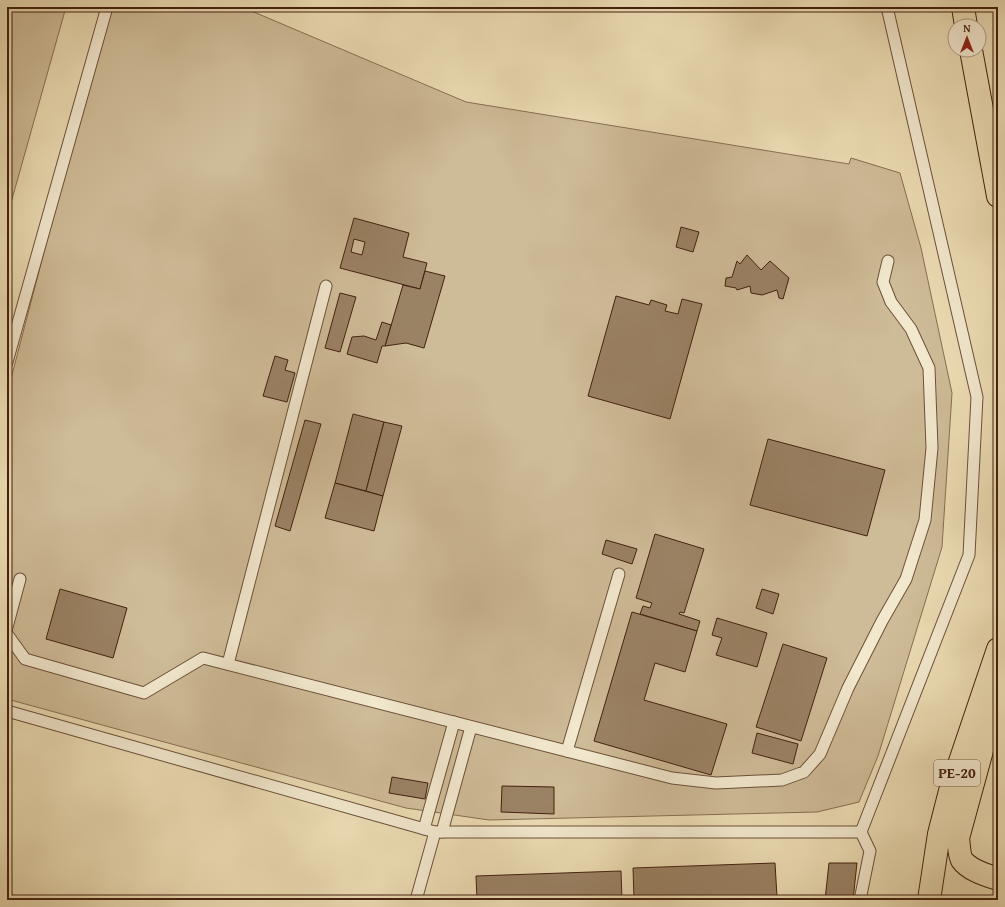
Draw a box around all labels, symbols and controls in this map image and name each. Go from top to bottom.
north arrow [947,18,987,58]
text: N [963,20,971,36]
road number: PE-20 [934,760,980,786]

